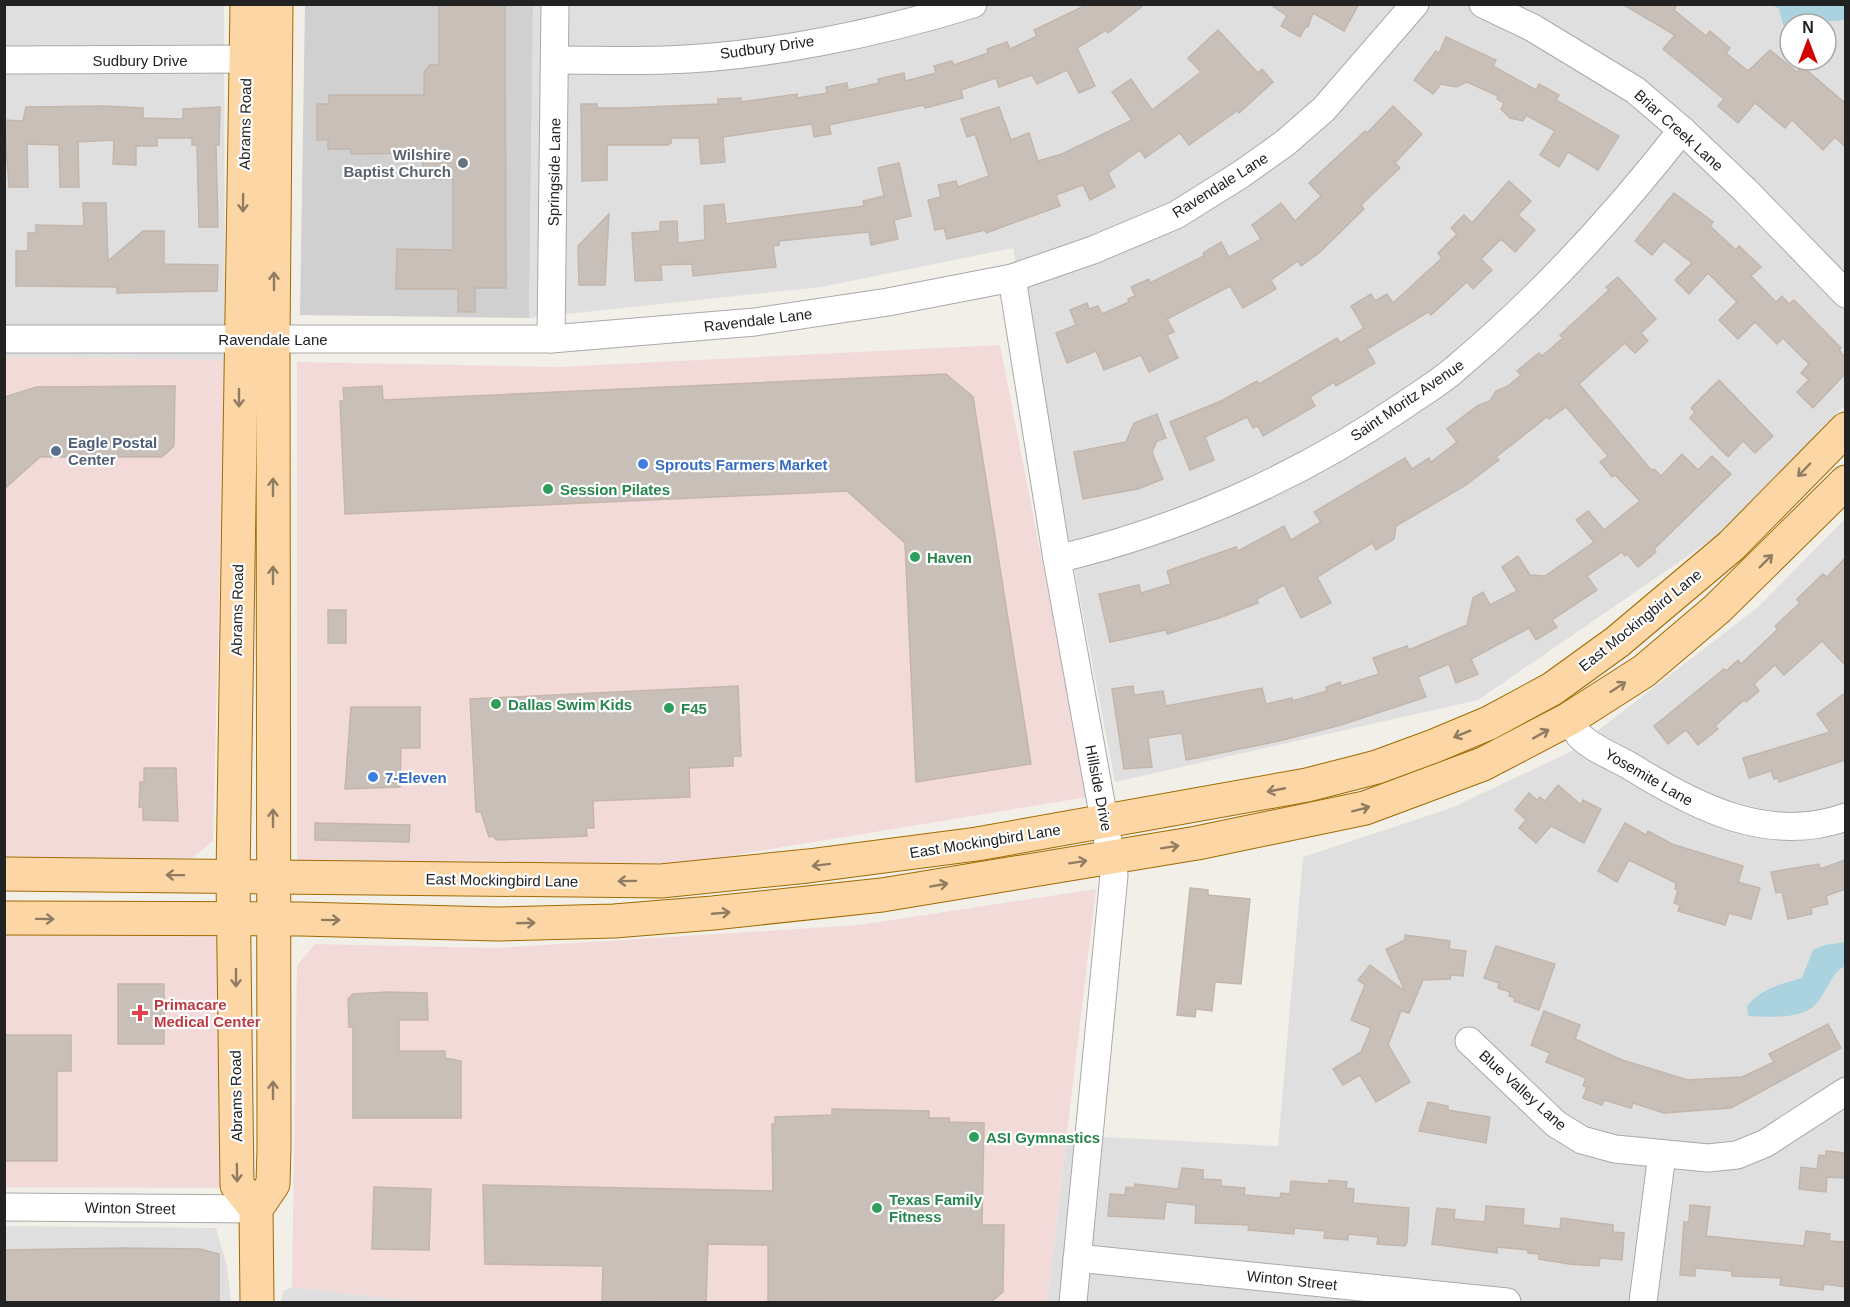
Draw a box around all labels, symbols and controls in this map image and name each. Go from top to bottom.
north arrow [1778,12,1838,72]
text: N [1802,19,1814,36]
street label: Sudbury Drive [719,32,815,62]
street label: Sudbury Drive [92,52,188,69]
street label: Abrams Road [236,78,254,170]
street label: Briar Creek Lane [1631,86,1727,174]
street label: Springside Lane [545,118,563,226]
place label: Wilshire Baptist Church [343,146,451,180]
street label: Ravendale Lane [1169,149,1271,221]
marker: Wilshire Baptist Church [456,156,470,170]
one-way arrow [237,192,249,212]
one-way arrow [268,272,279,292]
street label: Ravendale Lane [703,305,813,335]
street label: Ravendale Lane [218,331,328,348]
street label: Saint Moritz Avenue [1347,356,1467,444]
one-way arrow [234,388,245,408]
place label: Eagle Postal Center [68,434,157,468]
marker: Eagle Postal Center [49,444,63,458]
place label: Sprouts Farmers Market [655,456,828,473]
marker: Sprouts Farmers Market [636,457,650,471]
one-way arrow [1797,463,1812,478]
one-way arrow [267,478,279,498]
place label: Session Pilates [560,481,670,498]
marker: Session Pilates [541,482,555,496]
place label: Haven [927,549,972,566]
marker: Haven [908,550,922,564]
one-way arrow [1759,553,1773,568]
street label: Abrams Road [228,564,246,656]
one-way arrow [267,565,279,585]
street label: East Mockingbird Lane [1575,565,1705,675]
one-way arrow [1609,681,1626,693]
place label: Dallas Swim Kids [508,696,632,713]
marker: Dallas Swim Kids [489,697,503,711]
place label: F45 [681,700,707,717]
marker: F45 [662,701,676,715]
one-way arrow [1532,728,1549,740]
one-way arrow [1454,729,1472,740]
street label: Hillside Drive [1082,743,1116,833]
street label: Yosemite Lane [1602,745,1696,809]
place label: 7-Eleven [385,769,447,786]
marker: 7-Eleven [366,770,380,784]
one-way arrow [1267,785,1287,796]
one-way arrow [1351,802,1370,814]
one-way arrow [267,809,279,829]
street label: East Mockingbird Lane [908,821,1062,861]
one-way arrow [1160,842,1180,853]
one-way arrow [1068,856,1088,867]
one-way arrow [811,859,831,870]
one-way arrow [165,869,185,881]
street label: East Mockingbird Lane [426,870,578,890]
one-way arrow [617,875,637,887]
one-way arrow [929,879,949,890]
one-way arrow [710,907,730,918]
one-way arrow [35,913,55,925]
one-way arrow [321,914,341,925]
one-way arrow [516,917,536,929]
one-way arrow [230,968,242,988]
place label: Primacare Medical Center [154,996,261,1030]
marker: Primacare Medical Center [131,1004,149,1022]
street label: Blue Valley Lane [1476,1046,1570,1134]
street label: Abrams Road [227,1050,245,1142]
one-way arrow [267,1080,279,1100]
place label: ASI Gymnastics [986,1129,1100,1146]
marker: ASI Gymnastics [967,1130,981,1144]
one-way arrow [231,1163,243,1183]
place label: Texas Family Fitness [889,1191,983,1225]
street label: Winton Street [84,1199,176,1217]
marker: Texas Family Fitness [870,1201,884,1215]
street label: Winton Street [1246,1267,1339,1293]

